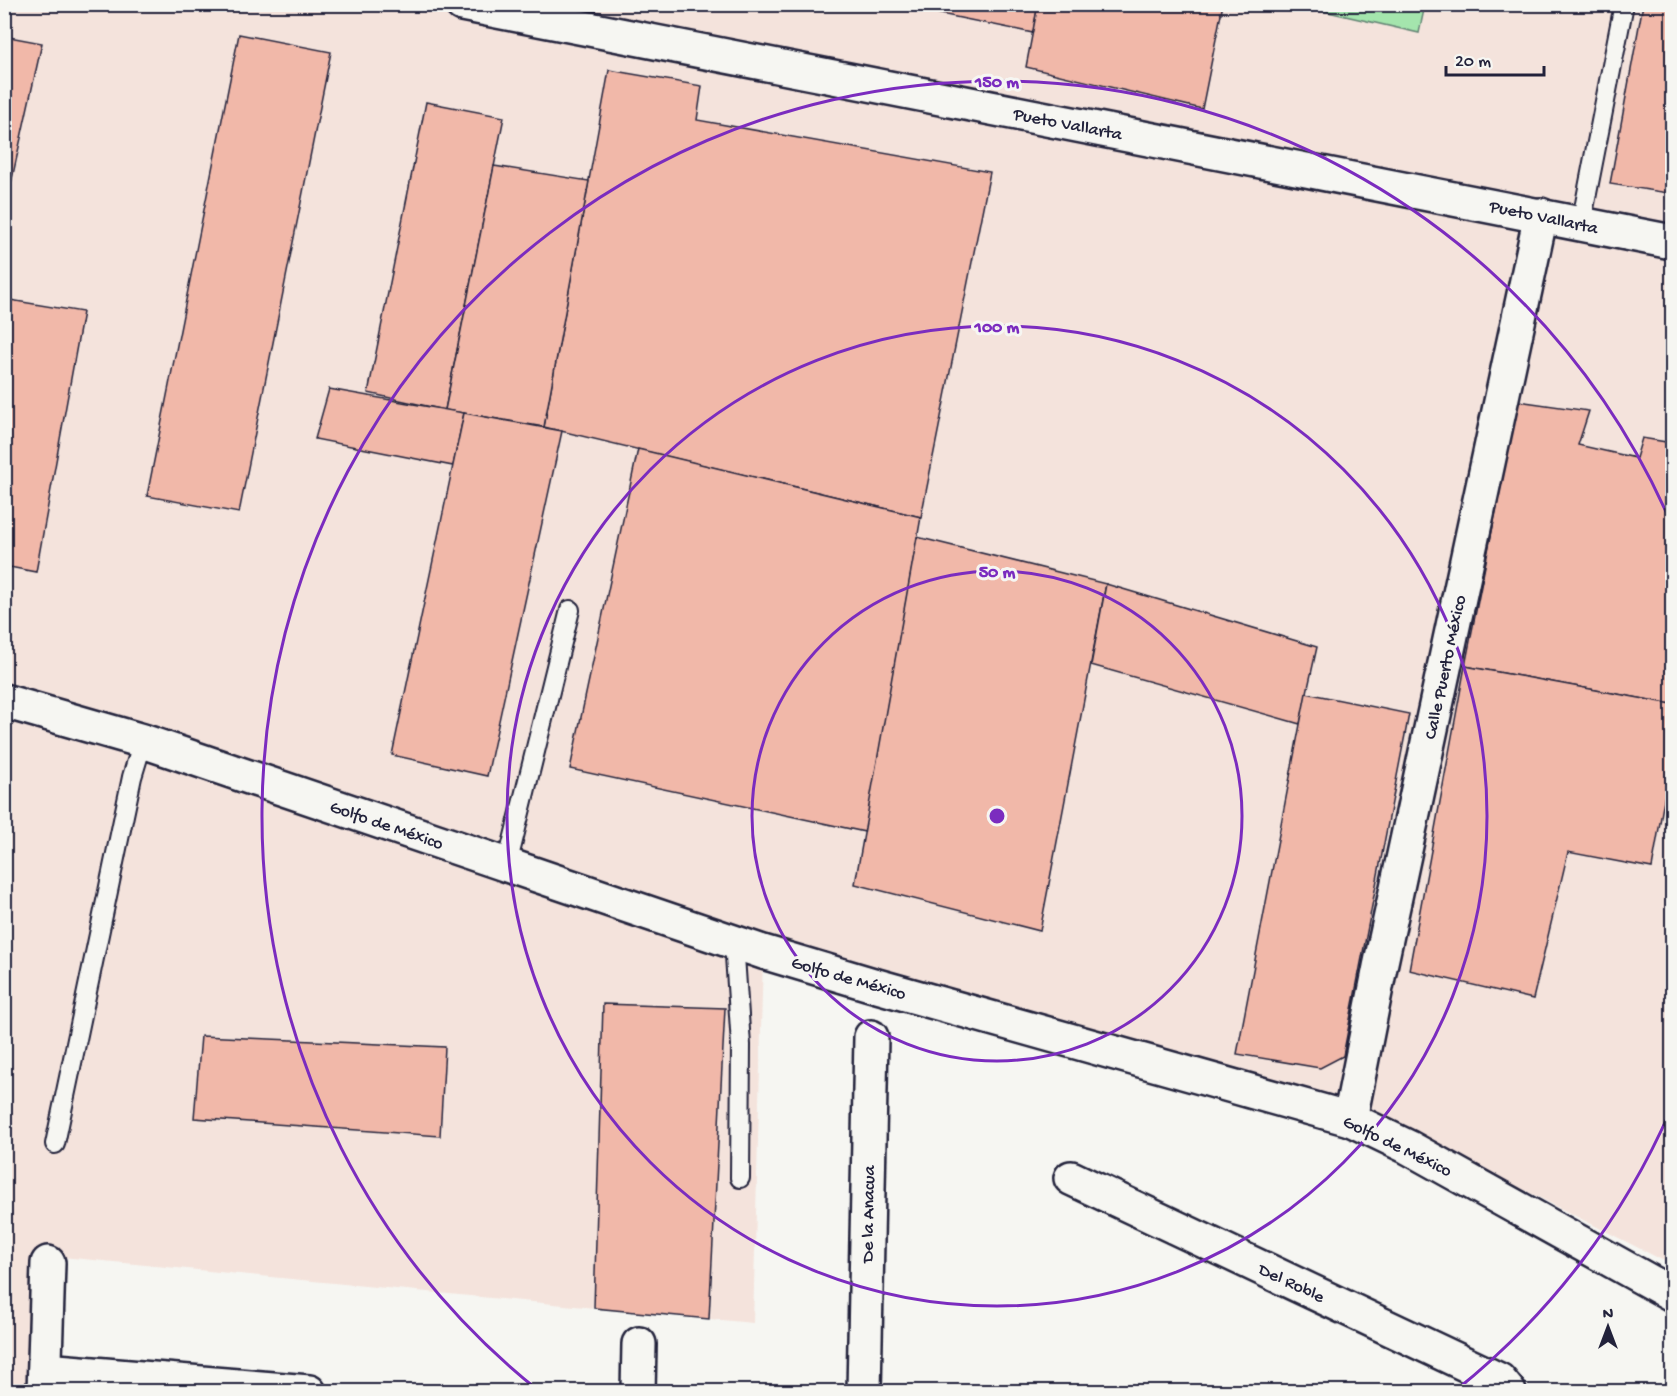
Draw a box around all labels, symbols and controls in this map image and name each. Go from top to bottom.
scale bar [1446,39,1544,77]
text: 20 m [1455,52,1491,73]
text: 150 m [974,73,1019,94]
street label: Pueto Vallarta [1010,104,1125,146]
street label: Pueto Vallarta [1486,197,1601,240]
text: 100 m [974,318,1020,339]
text: 50 m [979,563,1016,584]
street label: Calle Puerto México [1421,594,1472,742]
street label: Golfo de México [327,797,446,856]
centre of rings [987,806,1007,826]
street label: Golfo de México [788,953,908,1006]
street label: Golfo de México [1339,1112,1455,1183]
street label: De la Anacua [858,1164,881,1264]
street label: Del Roble [1254,1259,1328,1309]
north arrow [1578,1297,1638,1357]
text: N [1603,1306,1614,1325]

